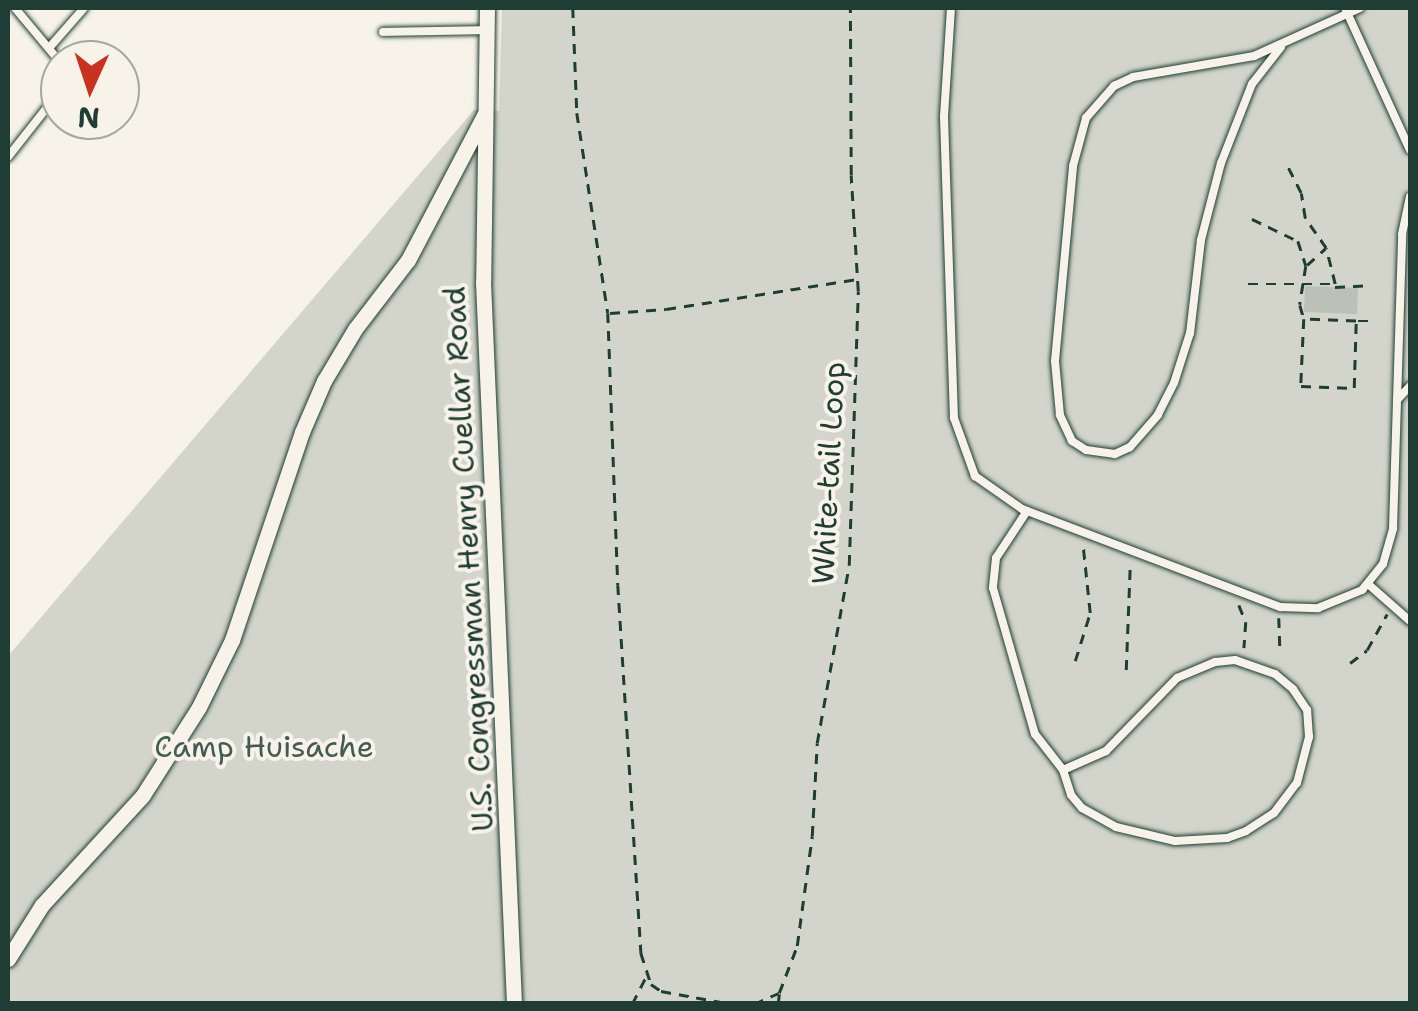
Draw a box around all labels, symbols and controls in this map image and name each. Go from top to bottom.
north arrow [40,40,140,140]
text: N [76,98,101,138]
street label: U.S. Congressman Henry Cuellar Road [437,285,501,833]
street label: White-tail Loop [805,361,853,585]
park label: Camp Huisache [154,729,374,765]

